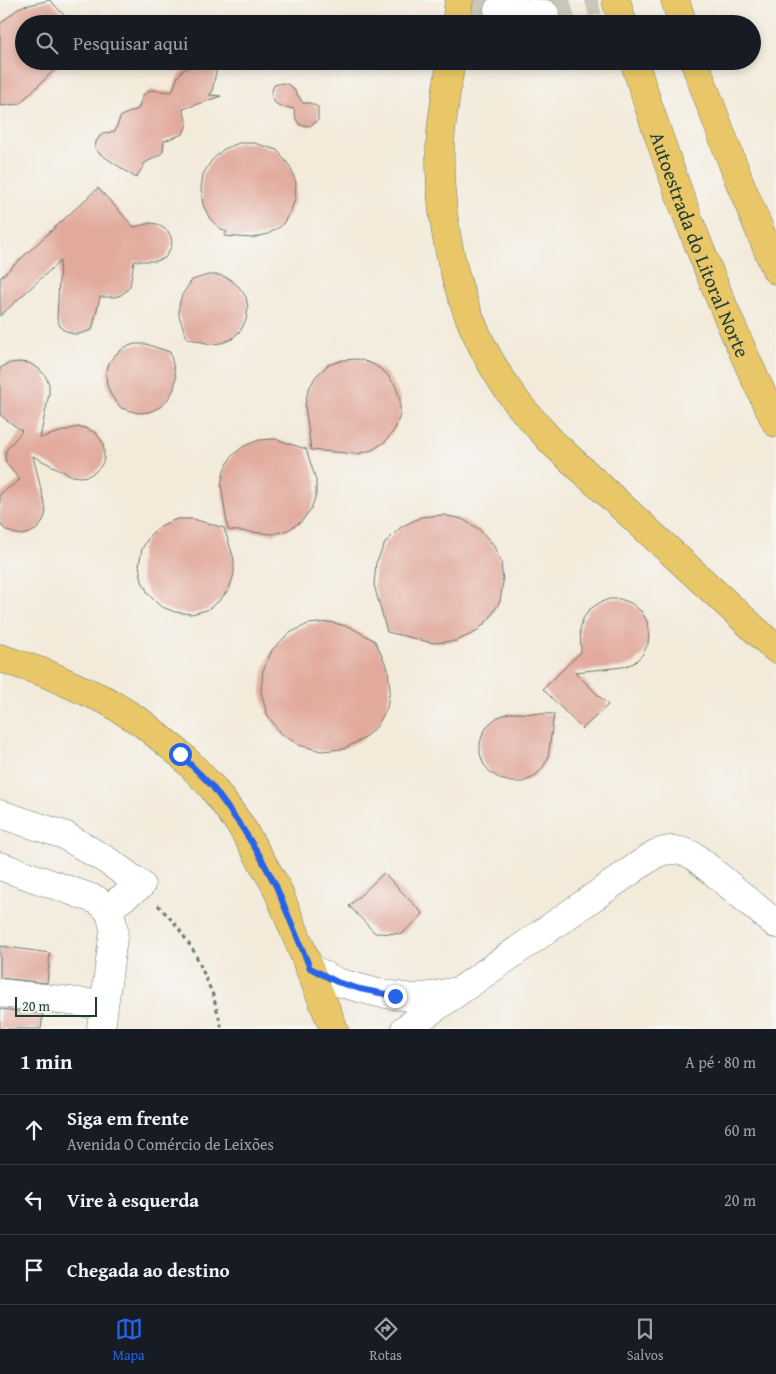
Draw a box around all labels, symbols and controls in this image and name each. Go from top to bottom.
search box [15,15,761,70]
icon: search [33,29,61,57]
text: Pesquisar aqui [73,29,188,57]
street label: Autoestrada do Litoral Norte [644,127,758,362]
route start [169,743,192,766]
route end [384,985,407,1008]
scale bar [15,994,98,1017]
text: 20 m [22,996,50,1016]
text: 1 min [20,1046,72,1077]
text: A pé · 80 m [685,1050,756,1074]
text: Siga em frente [67,1104,189,1132]
icon: ahead [20,1116,48,1144]
text: 60 m [724,1118,756,1142]
text: Avenida O Comércio de Leixões [67,1132,274,1156]
icon: left [20,1186,48,1214]
text: Vire à esquerda [67,1186,199,1214]
text: 20 m [724,1188,756,1212]
icon: arrive [20,1256,48,1284]
text: Chegada ao destino [67,1256,230,1284]
tab: Mapa [112,1315,145,1365]
tab: Rotas [370,1315,402,1365]
tab: Salvos [627,1315,664,1365]

